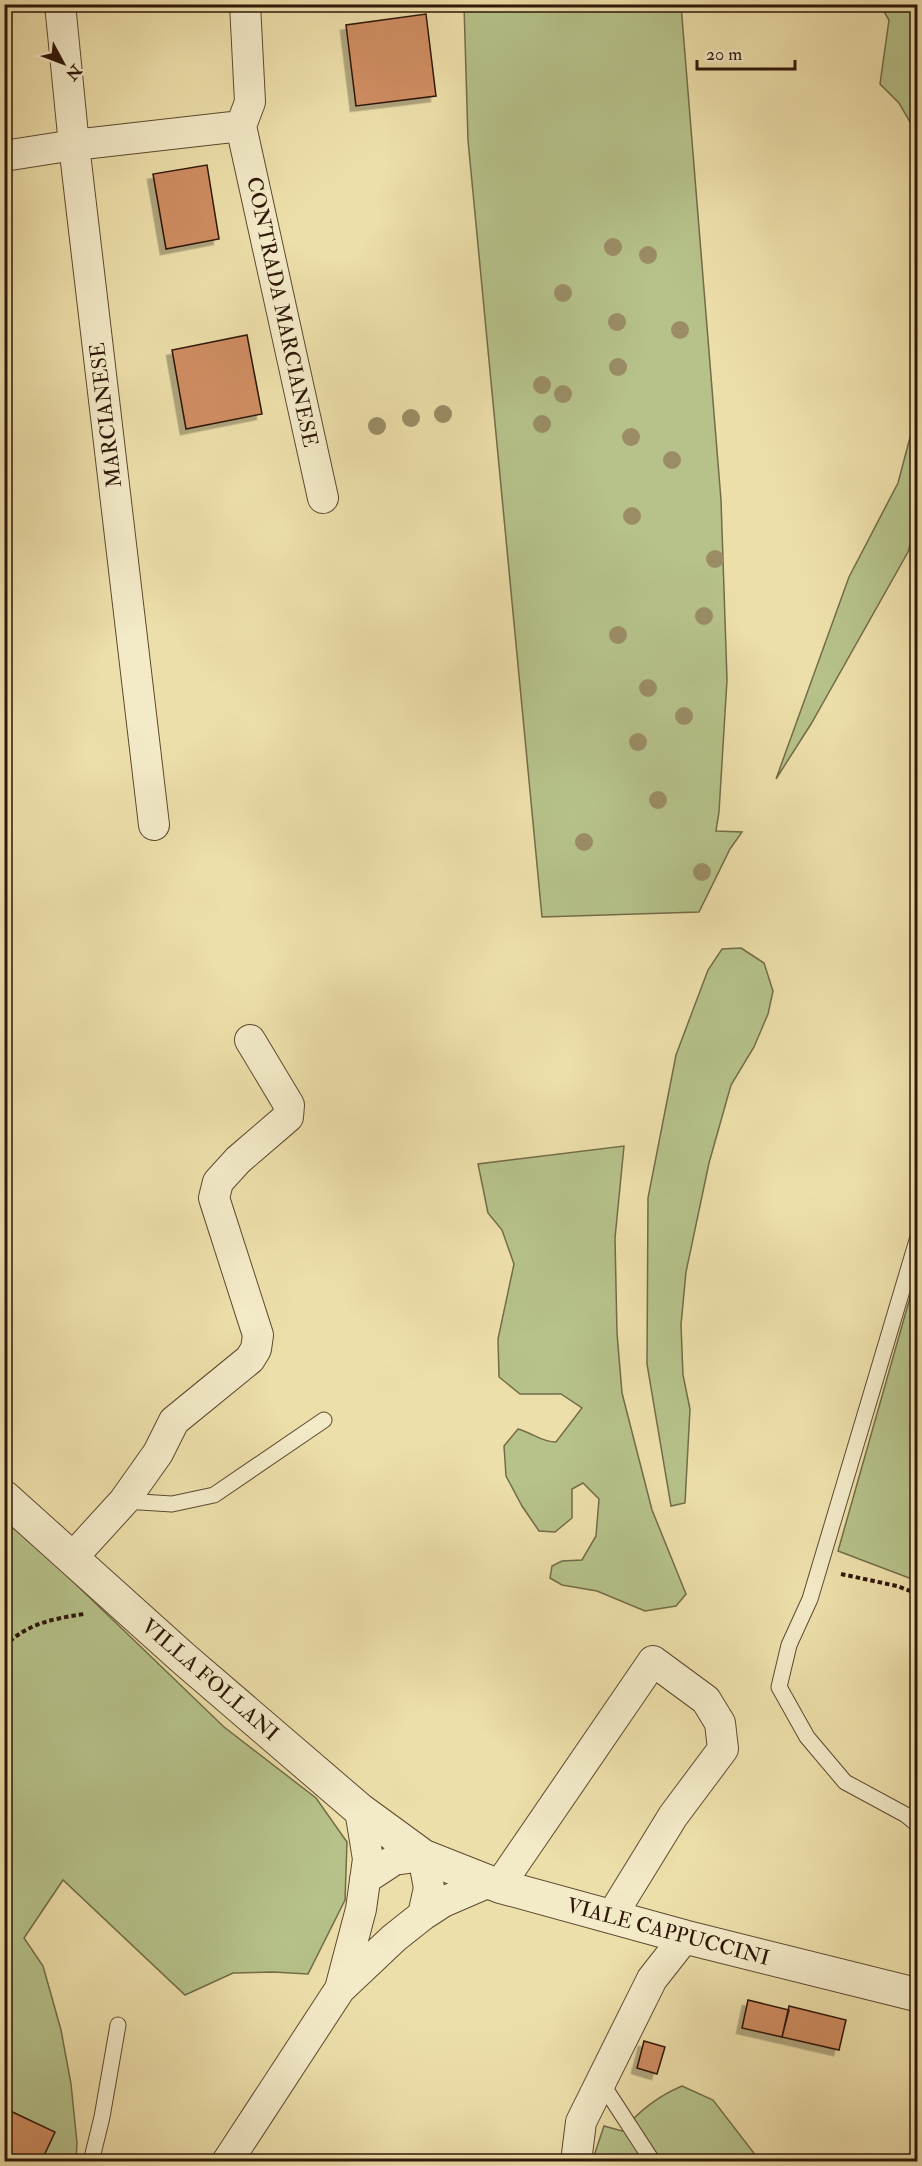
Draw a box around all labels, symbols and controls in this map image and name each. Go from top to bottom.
north arrow [33,33,93,93]
scale bar [697,33,794,71]
text: 20 m [706,43,742,66]
text: N [61,59,86,85]
street label: CONTRADA MARCIANESE [240,174,324,450]
street label: MARCIANESE [84,341,128,489]
street label: VILLA FOLLANI [136,1613,284,1747]
street label: VIALE CAPPUCCINI [564,1892,772,1972]

